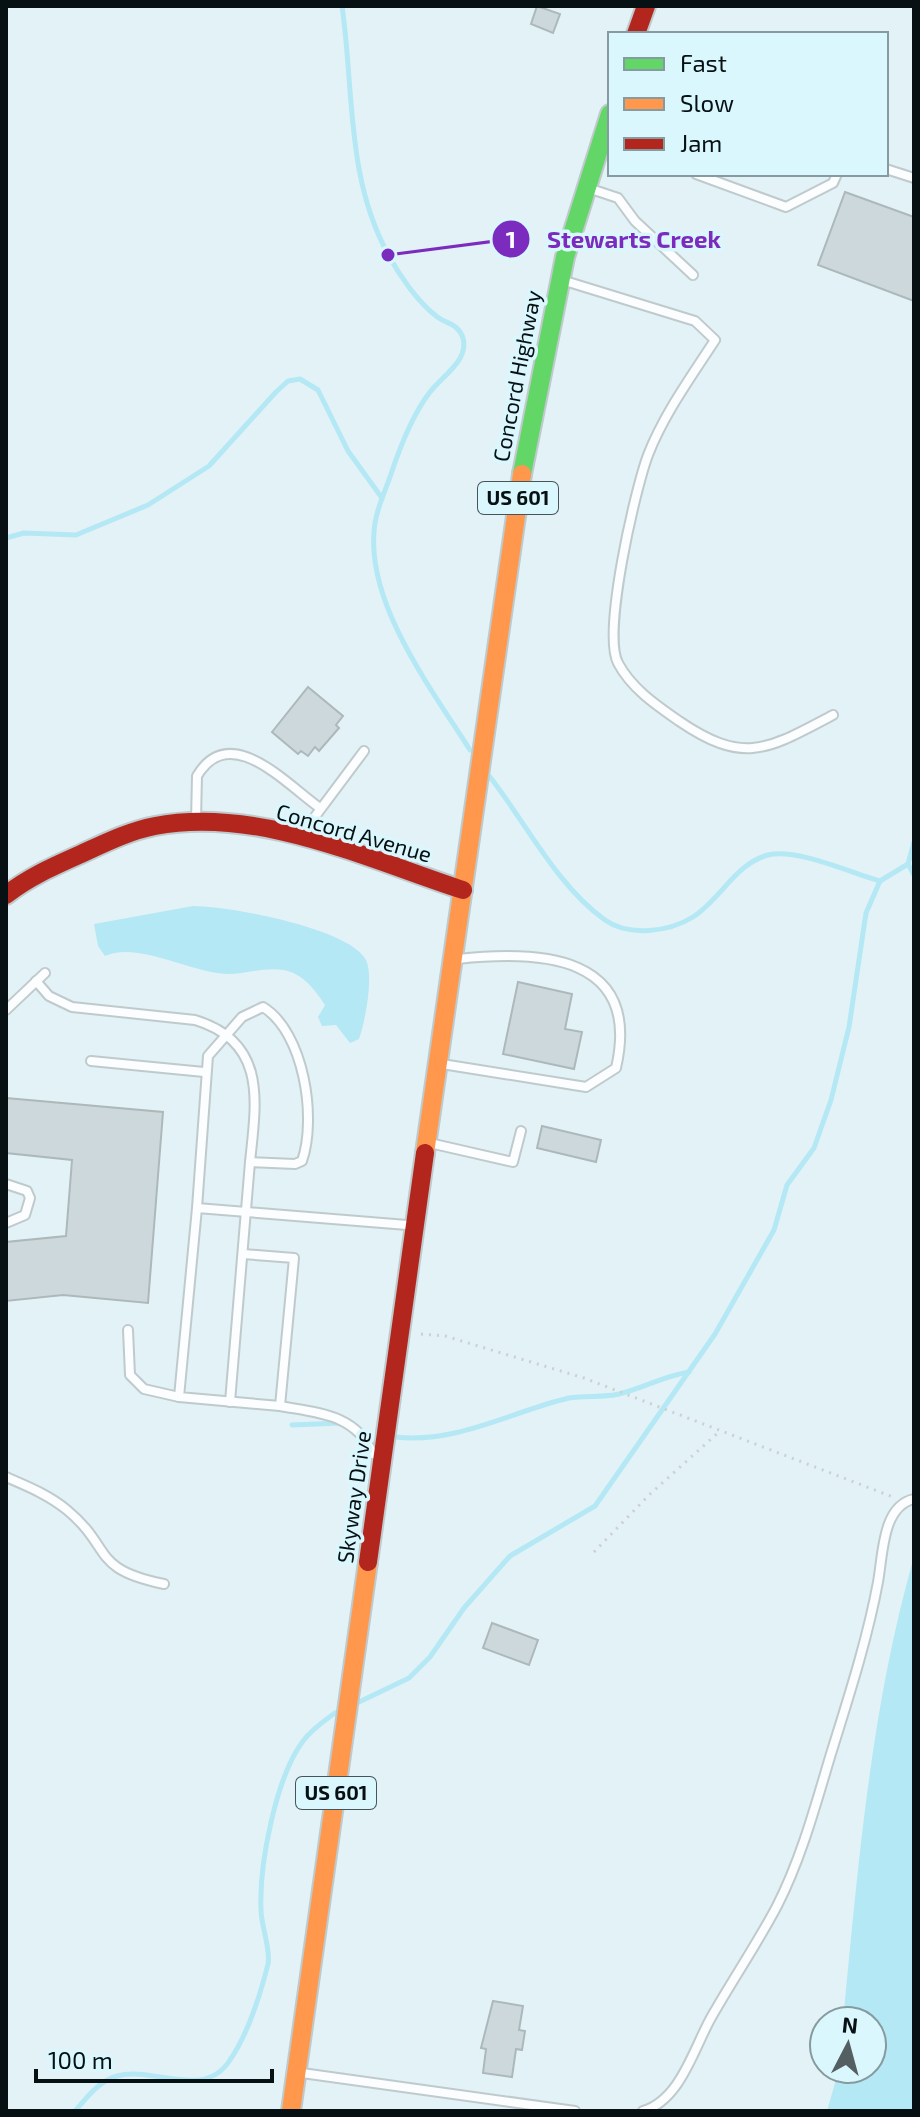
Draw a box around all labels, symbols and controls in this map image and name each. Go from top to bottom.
legend [608,32,888,176]
text: Fast [680,48,727,77]
text: Slow [680,88,734,117]
text: Jam [680,128,722,157]
callout: Stewarts Creek [491,215,737,263]
text: 1 [506,224,516,253]
text: Stewarts Creek [547,224,722,253]
street label: Concord Highway [487,288,545,464]
road number: US 601 [478,482,558,514]
street label: Concord Avenue [274,797,435,867]
street label: Skyway Drive [331,1429,375,1565]
road number: US 601 [296,1777,376,1809]
north arrow [808,2005,888,2085]
text: N [841,2010,859,2038]
scale bar [36,2033,272,2083]
text: 100 m [48,2045,113,2074]

